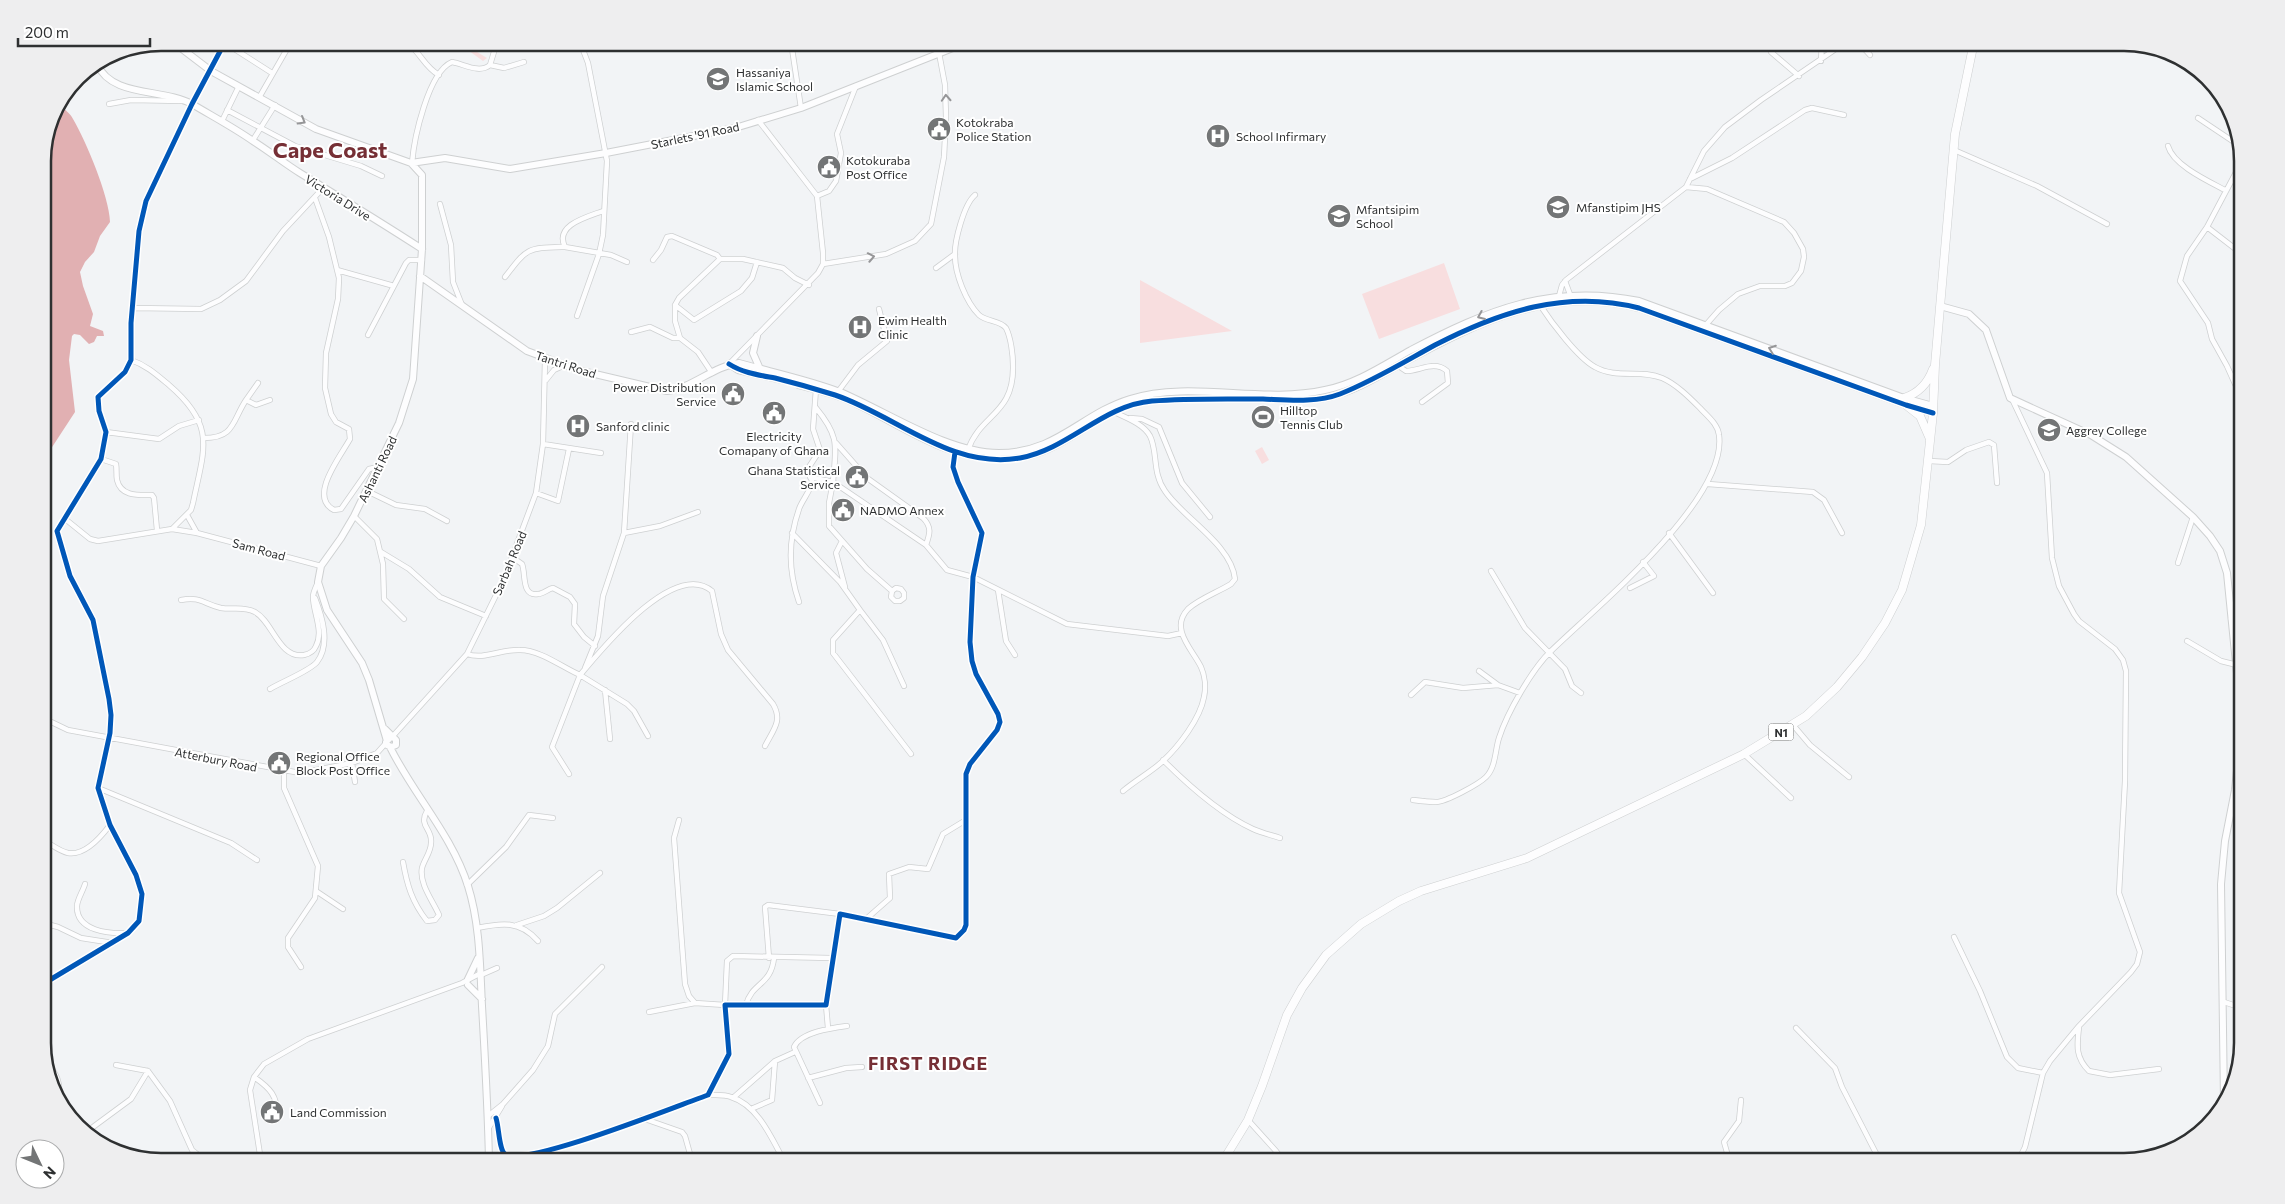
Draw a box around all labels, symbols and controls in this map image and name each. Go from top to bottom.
scale bar [18,15,150,47]
text: 200 m [25,23,69,41]
place label: Hassaniya Islamic School [736,65,813,93]
school or university icon: Hassaniya Islamic School [705,66,731,92]
one-way arrow [941,94,952,102]
one-way arrow [297,114,306,124]
place label: Kotokraba Police Station [956,115,1031,143]
public building icon: Kotokraba Police Station [926,116,952,142]
street label: Starlets '91 Road [650,119,741,151]
hospital icon: School Infirmary [1205,123,1231,149]
place label: School Infirmary [1236,129,1326,143]
district label: Cape Coast [273,136,387,163]
place label: Kotokuraba Post Office [846,153,910,181]
public building icon: Kotokuraba Post Office [816,154,842,180]
street label: Victoria Drive [303,171,373,223]
school or university icon: Mfanstipim JHS [1545,194,1571,220]
place label: Mfanstipim JHS [1576,200,1661,215]
place label: Mfantsipim School [1356,202,1419,230]
school or university icon: Mfantsipim School [1326,203,1352,229]
one-way arrow [867,252,875,262]
one-way arrow [1477,310,1486,321]
place label: Ewim Health Clinic [878,313,947,341]
hospital icon: Ewim Health Clinic [847,314,873,340]
one-way arrow [1768,345,1777,355]
street label: Tantri Road [534,348,598,380]
place label: Power Distribution Service [613,380,716,408]
public building icon: Power Distribution Service [720,381,746,407]
public building icon: Electricity Comapany of Ghana [761,400,787,426]
place label: Hilltop Tennis Club [1280,403,1343,431]
sports icon: Hilltop Tennis Club [1250,404,1276,430]
hospital icon: Sanford clinic [565,413,591,439]
school or university icon: Aggrey College [2036,417,2062,443]
place label: Sanford clinic [596,419,670,433]
place label: Aggrey College [2066,423,2147,437]
place label: Electricity Comapany of Ghana [719,429,829,457]
street label: Ashanti Road [355,433,399,504]
place label: Ghana Statistical Service [748,463,840,491]
public building icon: Ghana Statistical Service [844,464,870,490]
public building icon: NADMO Annex [830,497,856,523]
place label: NADMO Annex [860,503,945,517]
street label: Sarbah Road [489,529,529,597]
street label: Sam Road [231,535,287,563]
road number: N1 [1768,724,1794,740]
street label: Atterbury Road [174,744,259,774]
place label: Regional Office Block Post Office [296,749,390,777]
public building icon: Regional Office Block Post Office [266,750,292,776]
district label: FIRST RIDGE [868,1052,988,1074]
public building icon: Land Commission [259,1099,285,1125]
place label: Land Commission [290,1105,387,1119]
north arrow [15,1139,65,1189]
text: N [40,1164,60,1183]

